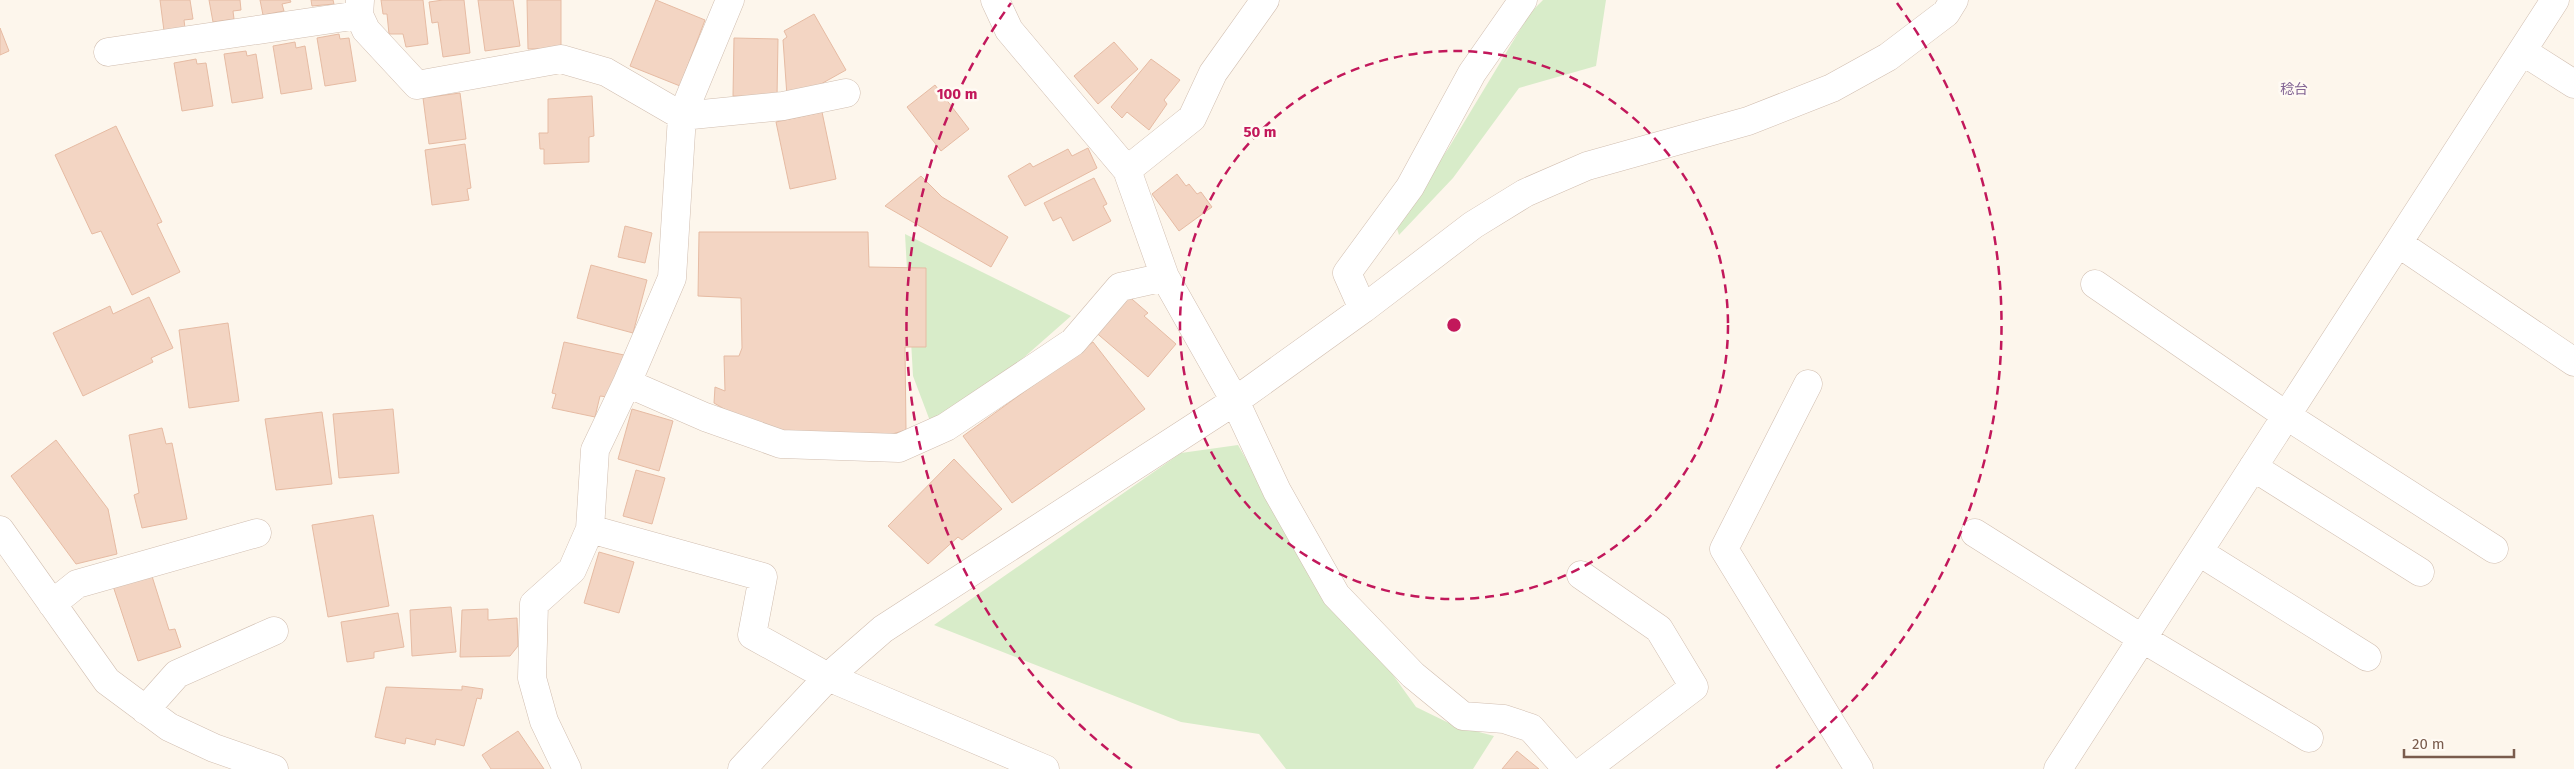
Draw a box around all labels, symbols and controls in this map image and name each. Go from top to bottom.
district label: 稔台 [2280,81,2308,98]
text: 100 m [937,85,977,103]
text: 50 m [1243,123,1277,141]
centre of rings [1445,316,1463,334]
scale bar [2404,726,2514,758]
text: 20 m [2412,735,2445,753]

